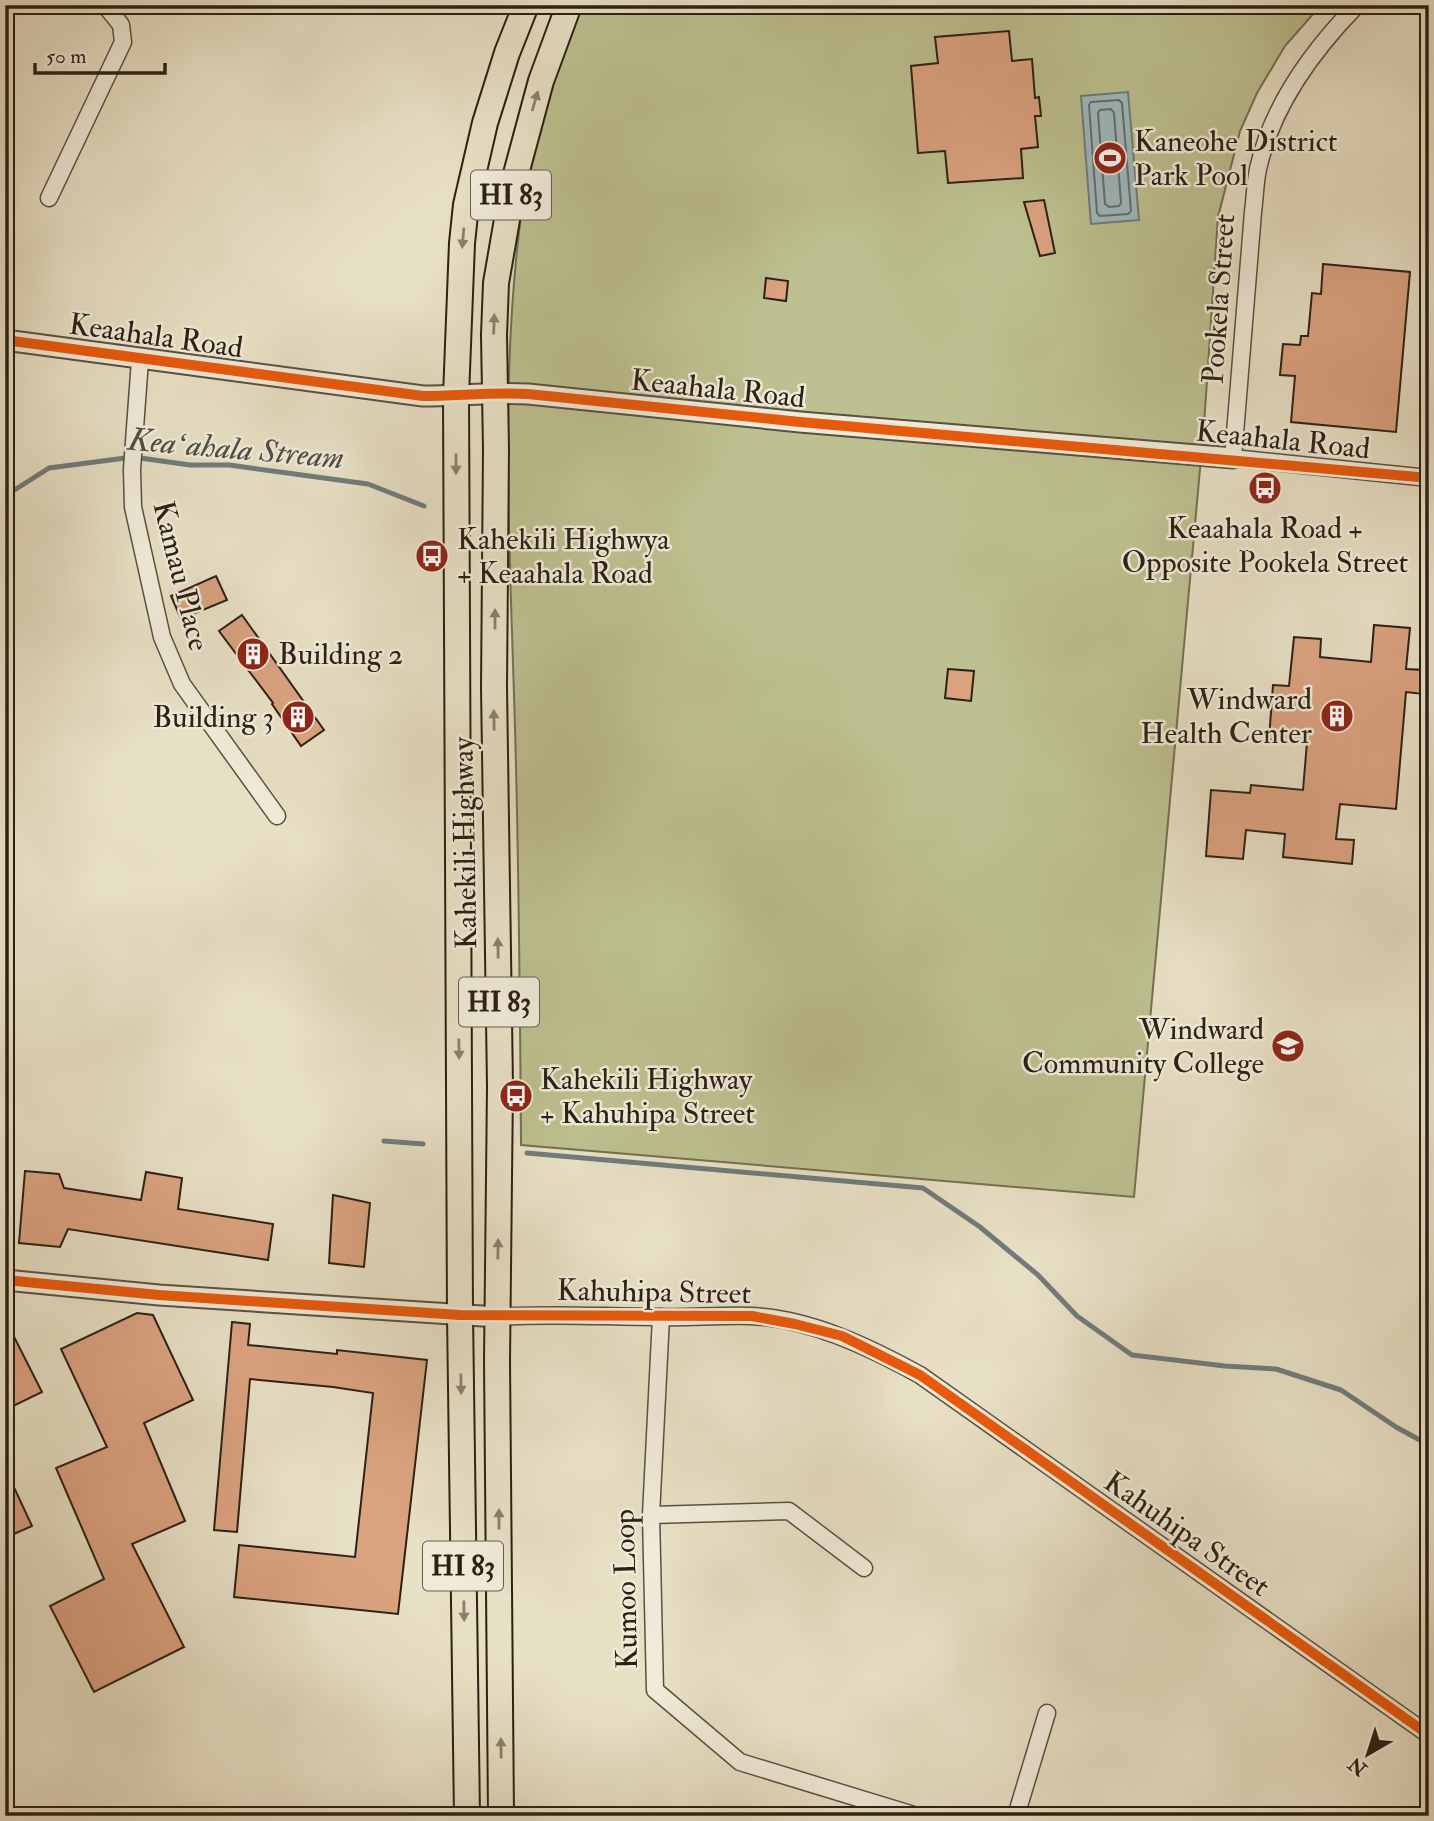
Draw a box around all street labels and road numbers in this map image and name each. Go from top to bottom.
road number: HI 83 [471,170,551,220]
street label: Pookela Street [1195,212,1243,385]
street label: Keaahala Road [67,306,245,367]
street label: Keaahala Road [629,361,807,417]
street label: Keaahala Road [1194,412,1372,468]
street label: Kamau Place [145,497,217,655]
street label: Kahekili Highway [445,736,485,949]
road number: HI 83 [459,978,539,1026]
street label: Kahuhipa Street [557,1272,752,1312]
street label: Kahuhipa Street [1097,1463,1277,1605]
street label: Kumoo Loop [606,1509,646,1669]
road number: HI 83 [423,1542,503,1590]

